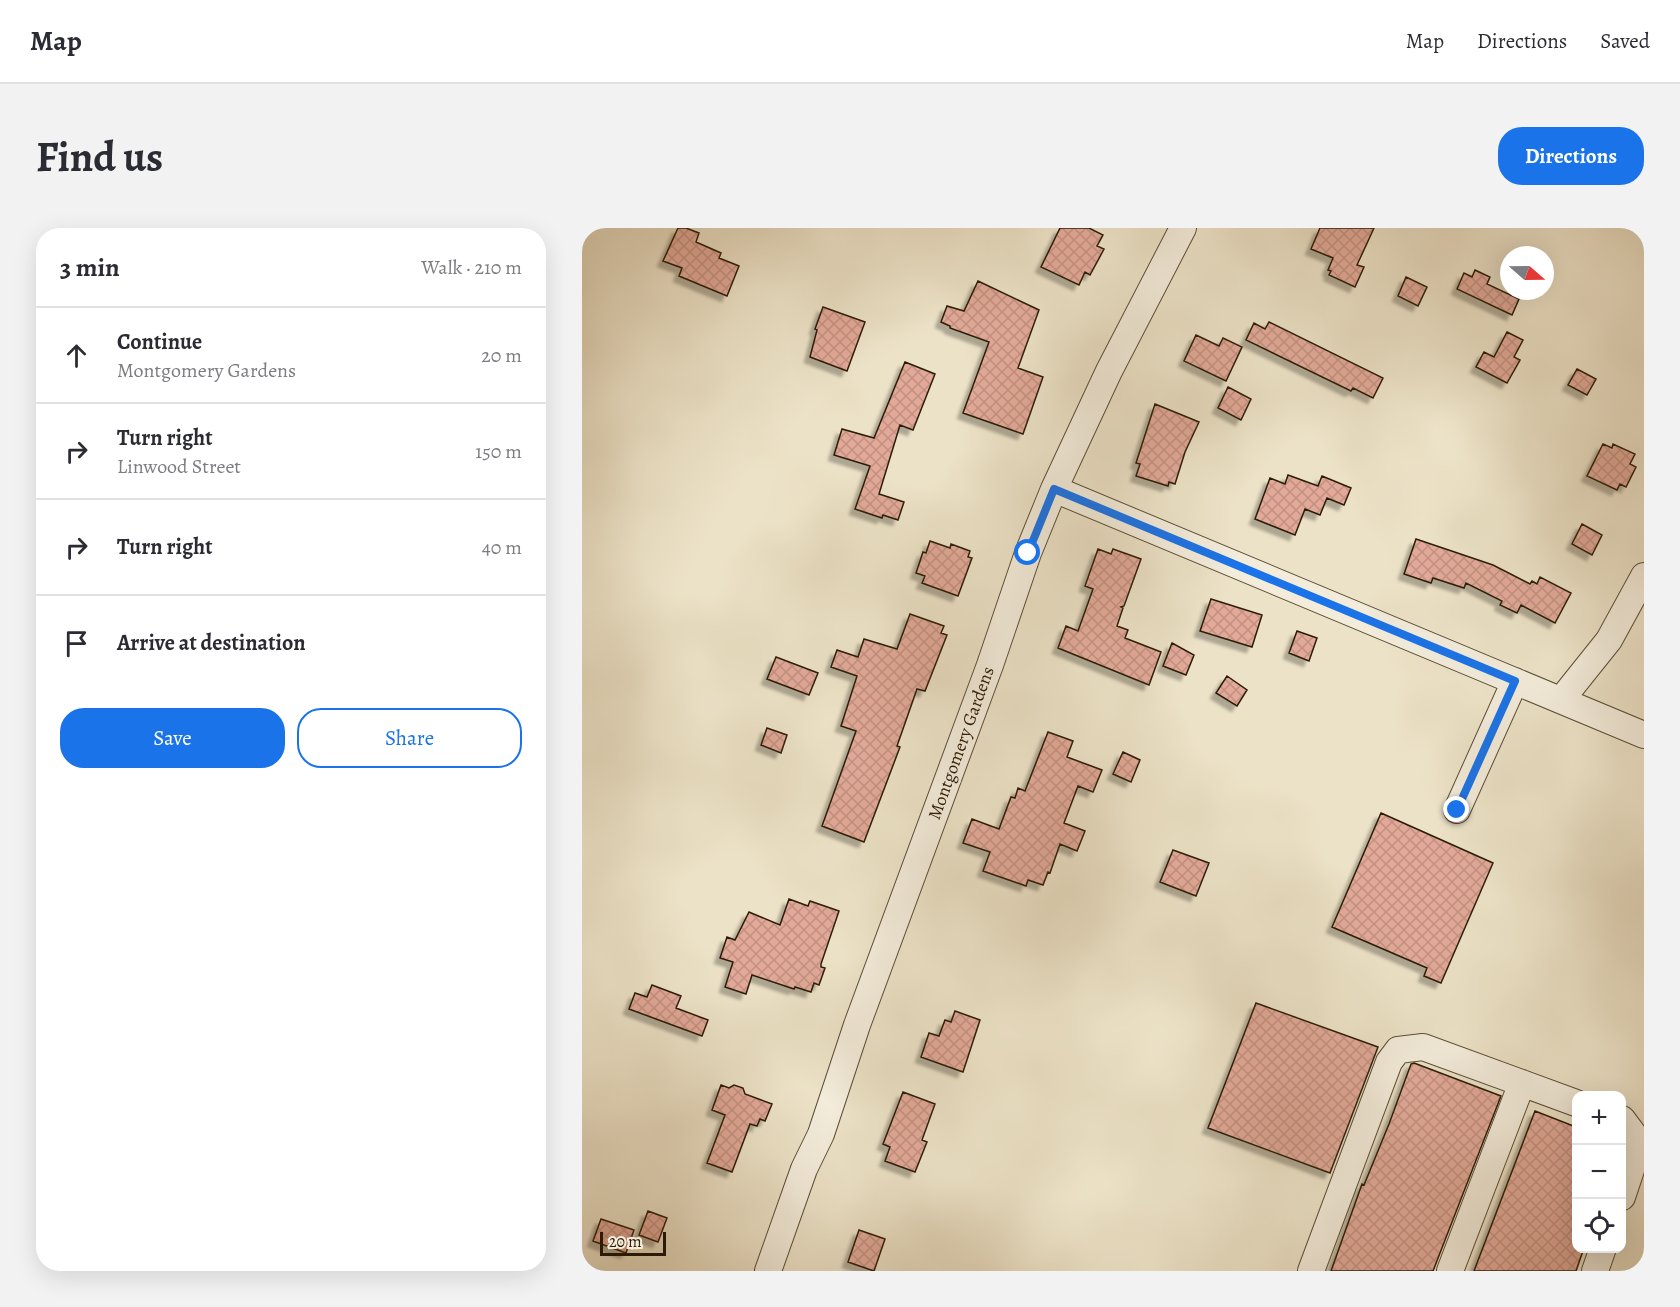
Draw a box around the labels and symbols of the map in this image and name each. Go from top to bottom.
north arrow [1500,246,1554,300]
route start [1014,539,1040,565]
street label: Montgomery Gardens [922,663,1000,823]
route end [1443,796,1469,822]
scale bar [600,1229,666,1256]

